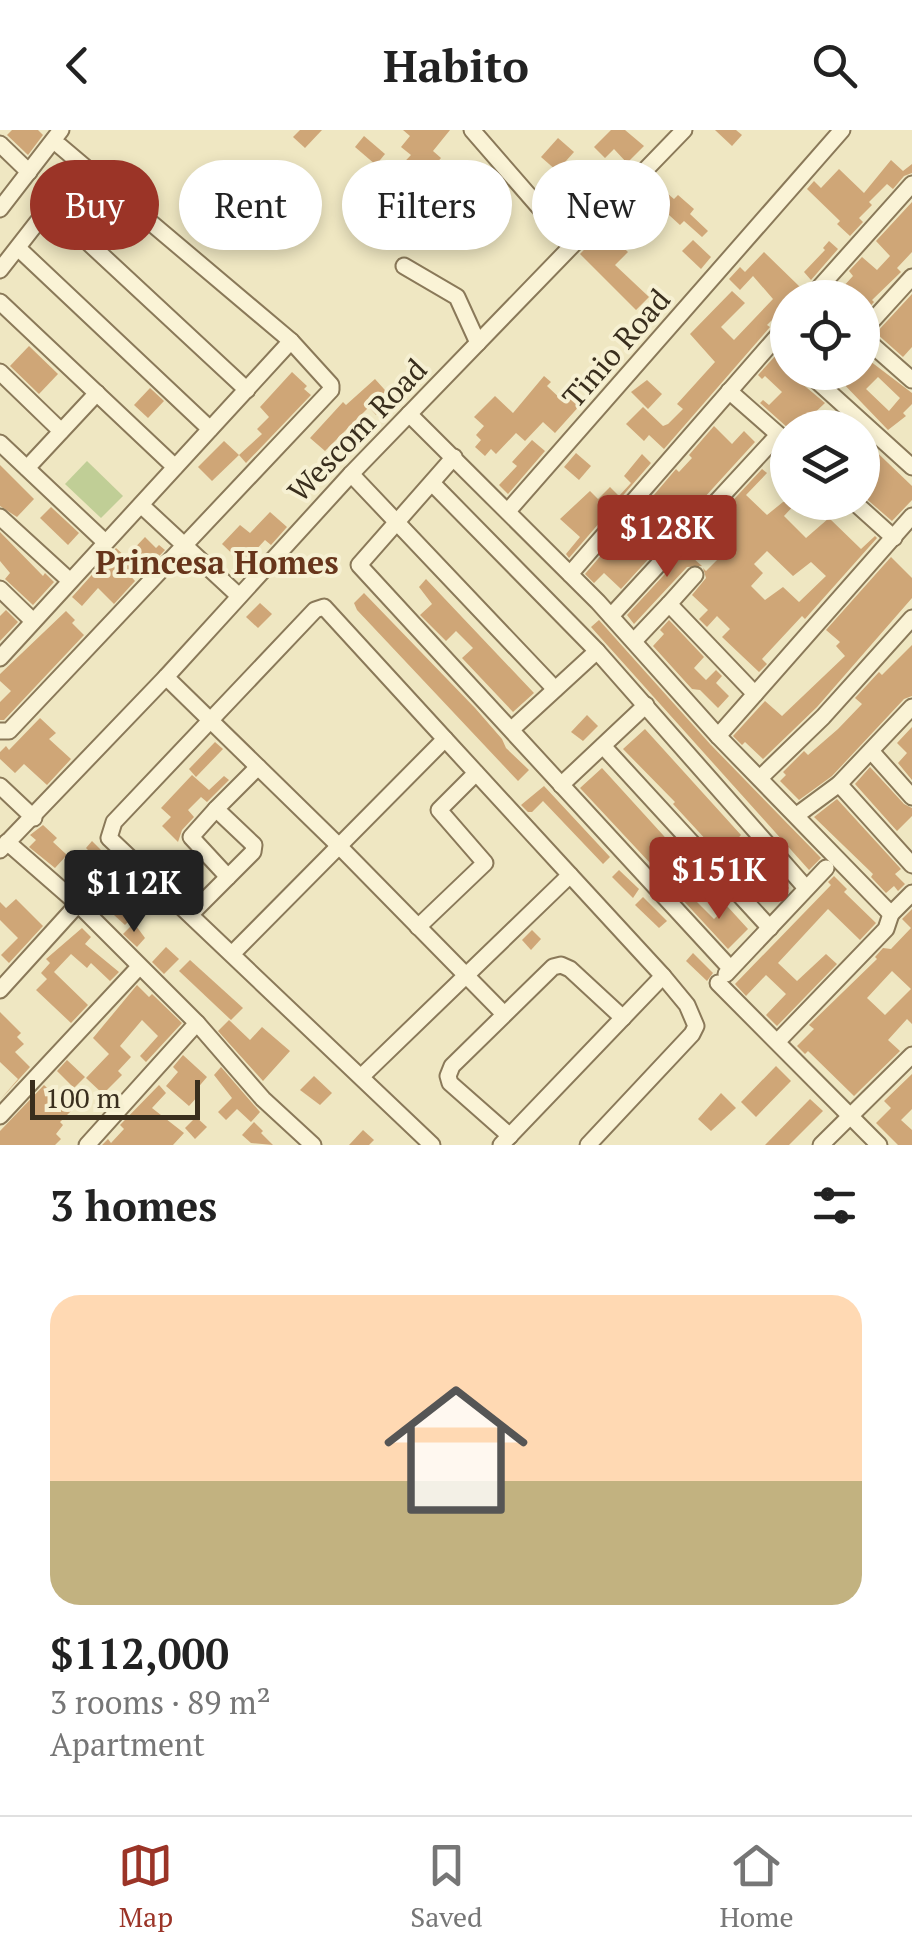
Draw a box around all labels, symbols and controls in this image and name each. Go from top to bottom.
text: Habito [383,35,529,95]
icon: back [50,38,105,93]
icon: search [807,38,862,93]
chip: Buy [30,160,159,250]
chip: Rent [179,160,322,250]
chip: Filters [342,160,512,250]
chip: New [532,160,670,250]
street label: Tinio Road [553,280,679,416]
map controls [770,280,880,520]
button: locate [770,280,880,390]
street label: Wescom Road [279,350,435,510]
button: layers [770,410,880,520]
pin: $128K [597,495,737,580]
text: $128K [619,506,715,548]
district label: Princesa Homes [95,541,339,583]
pin: $151K [649,837,789,922]
text: $151K [671,848,767,890]
pin: $112K [64,850,204,935]
text: $112K [86,861,182,903]
scale bar [30,1075,200,1120]
text: 100 m [45,1079,121,1116]
text: 3 homes [50,1177,217,1233]
icon: filters [807,1178,862,1233]
icon: home [366,1360,546,1540]
text: $112,000 [50,1625,229,1681]
text: 3 rooms · 89 m² [50,1681,271,1723]
text: Apartment [50,1723,205,1765]
tab: Map [118,1838,173,1935]
tab: Saved [410,1838,483,1935]
tab: Home [719,1838,794,1935]

